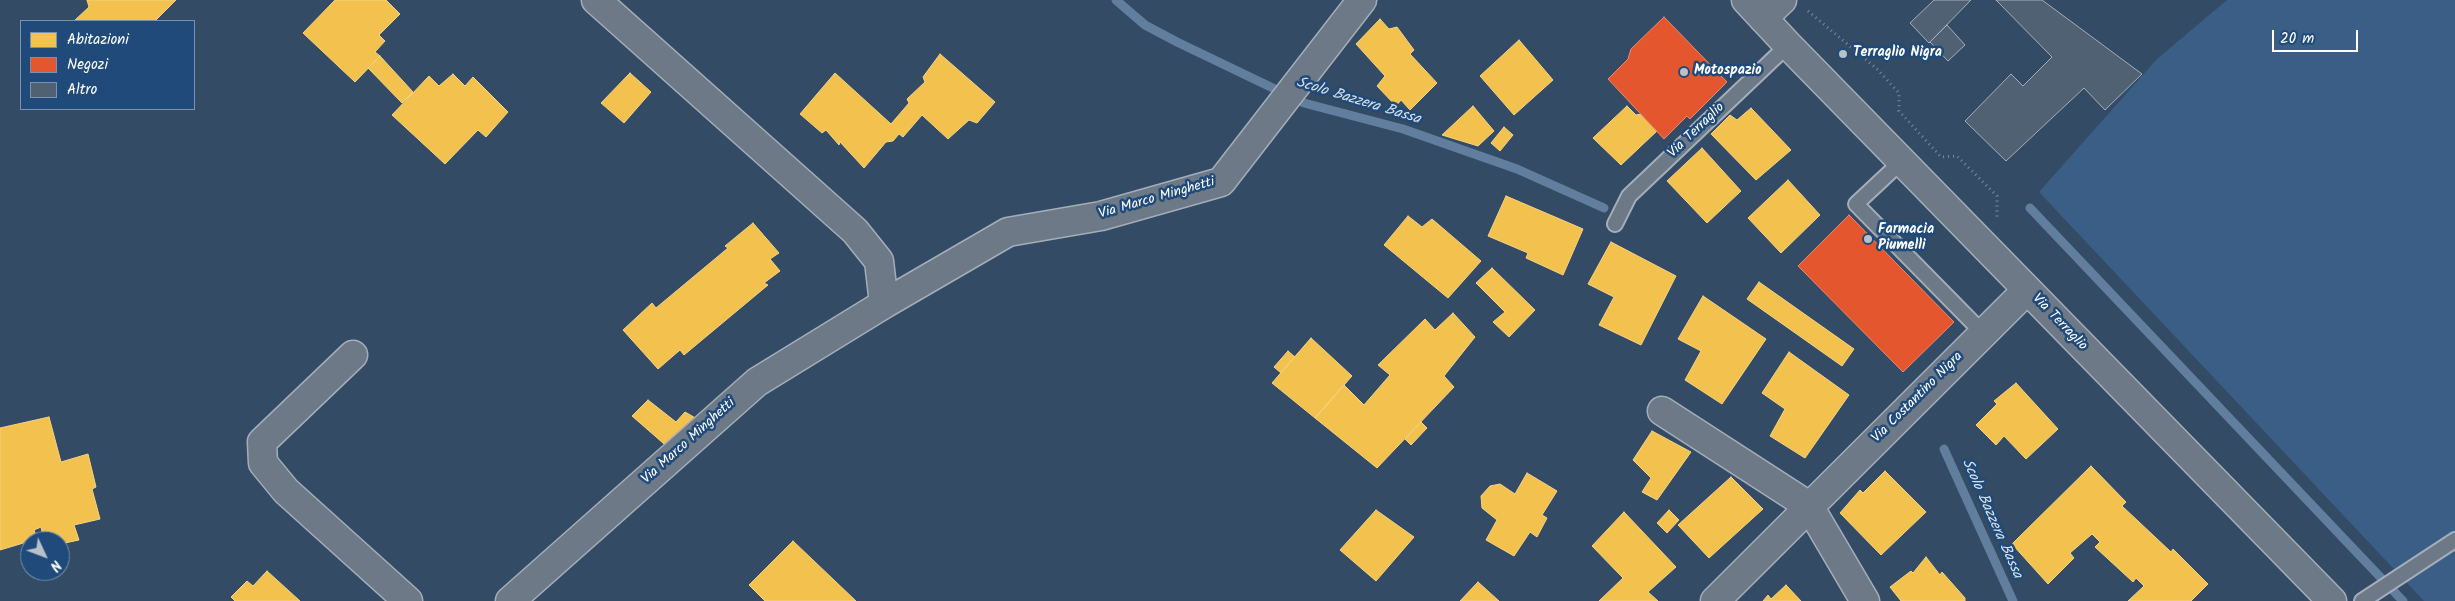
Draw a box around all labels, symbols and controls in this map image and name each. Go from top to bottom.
legend [20,20,195,110]
scale bar [2275,20,2361,52]
text: 20 m [2280,27,2314,51]
text: Abitazioni [67,28,129,52]
place label: Terraglio Nigra [1853,46,1942,62]
marker: Terraglio Nigra [1837,48,1849,60]
text: Negozi [67,53,108,77]
place label: Motospazio [1694,64,1762,80]
marker: Motospazio [1678,66,1690,78]
water label: Scolo Bazzera Bassa [1294,75,1422,129]
text: Altro [67,78,97,102]
street label: Via Terraglio [1665,100,1729,162]
street label: Via Marco Minghetti [1097,174,1217,224]
place label: Farmacia Piumelli [1878,223,1934,256]
marker: Farmacia Piumelli [1862,233,1874,245]
street label: Via Terraglio [2028,291,2090,355]
street label: Via Costantino Nigra [1869,349,1967,447]
street label: Via Marco Minghetti [639,396,739,488]
water label: Scolo Bazzera Bassa [1957,456,2025,582]
north arrow [20,531,70,581]
text: N [44,555,66,576]

